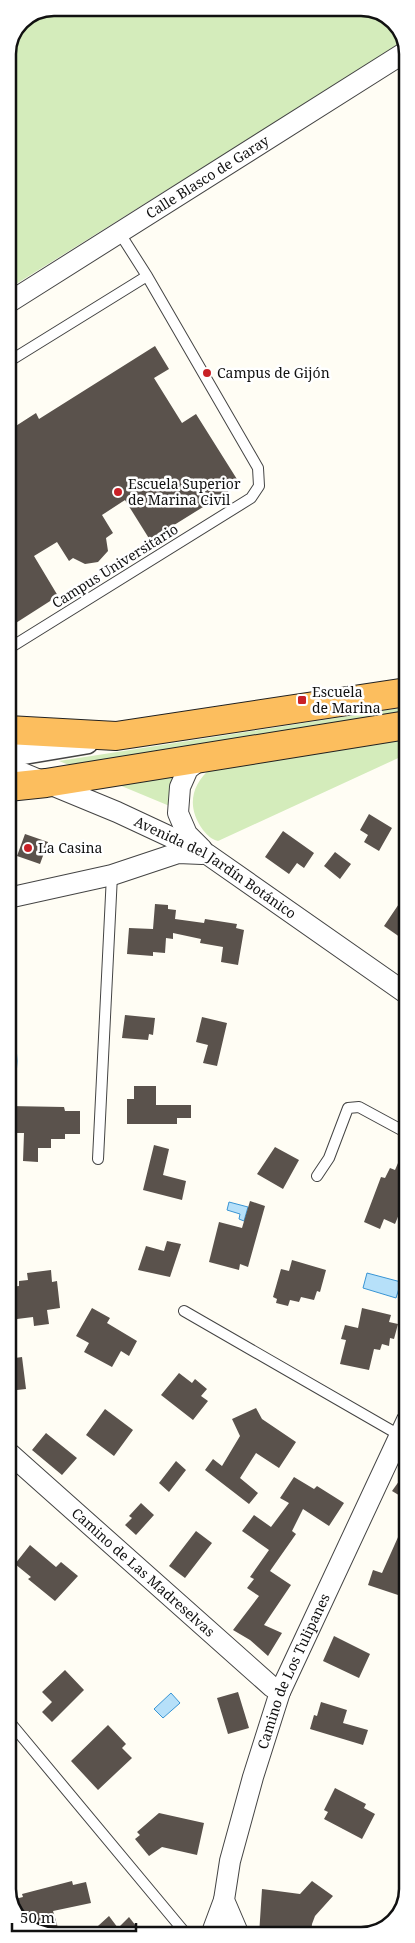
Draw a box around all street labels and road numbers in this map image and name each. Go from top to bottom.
street label: Calle Blasco de Garay [142,131,273,223]
street label: Campus Universitario [48,519,182,612]
street label: Avenida del Jardín Botánico [131,811,300,923]
street label: Camino de Las Madreselvas [68,1503,219,1641]
street label: Camino de Los Tulipanes [252,1590,334,1751]

